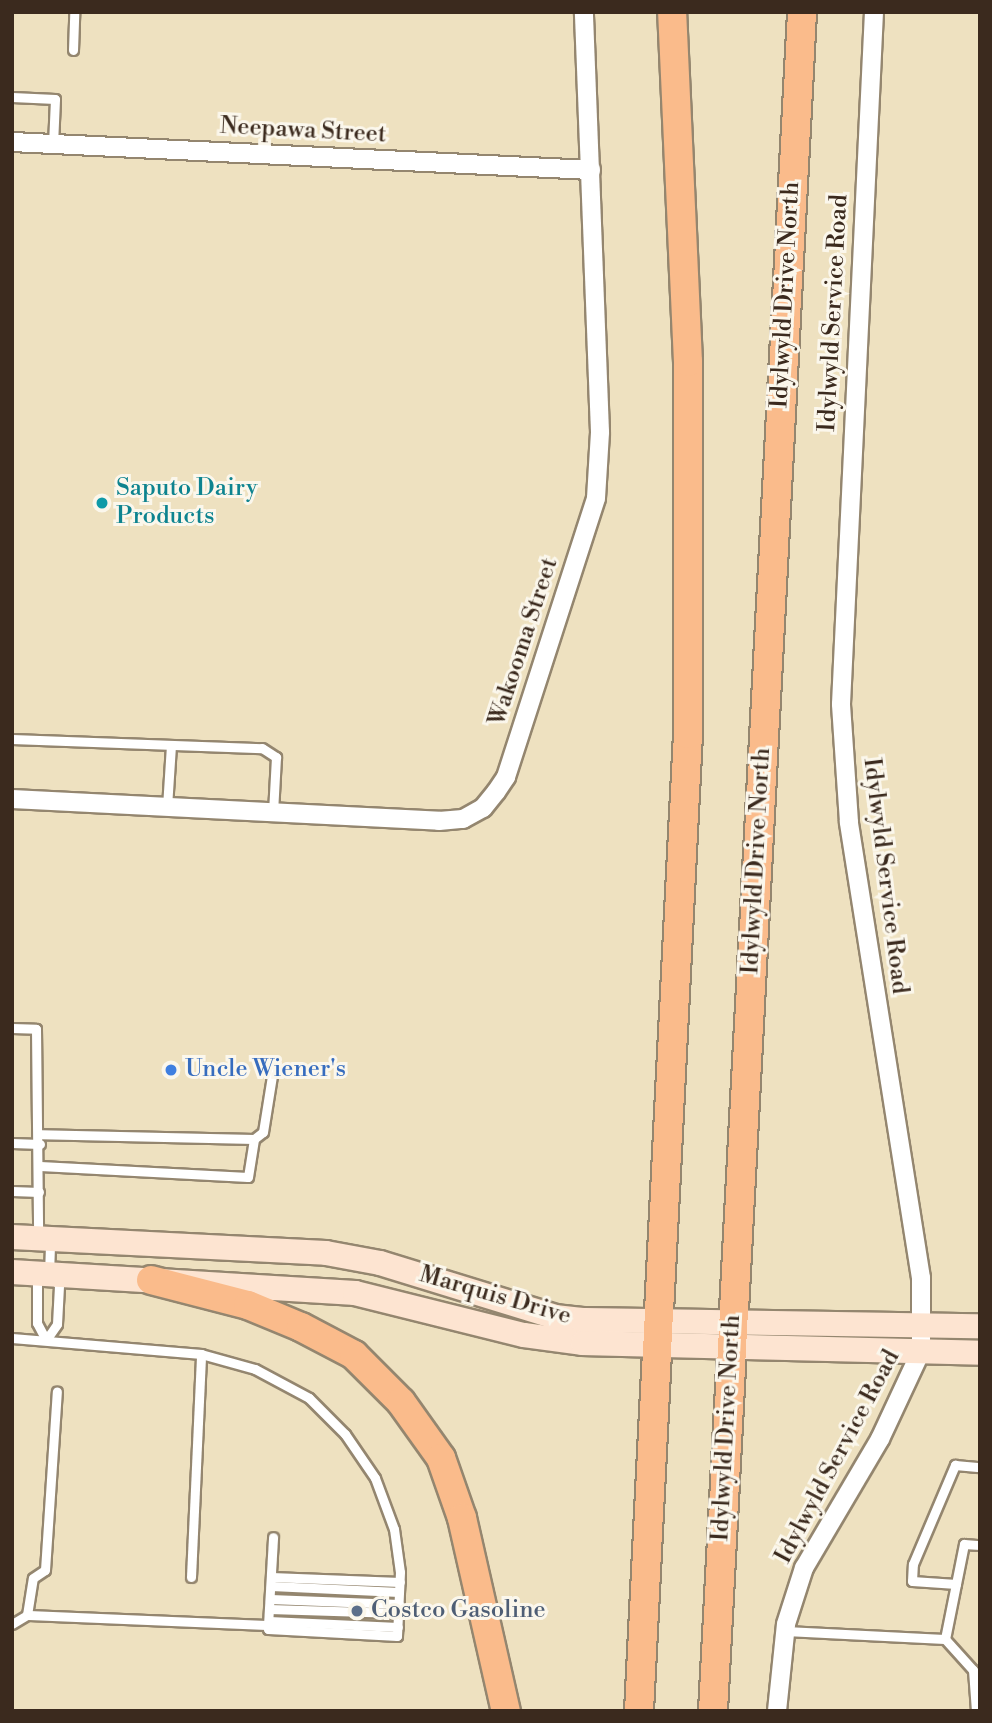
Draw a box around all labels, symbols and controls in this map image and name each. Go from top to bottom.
street label: Neepawa Street [219,112,387,150]
street label: Idylwyld Drive North [766,181,806,409]
street label: Idylwyld Service Road [813,194,855,432]
place label: Saputo Dairy Products [116,475,258,531]
marker: Saputo Dairy Products [94,495,110,511]
street label: Wakooma Street [483,554,565,730]
street label: Idylwyld Drive North [737,747,777,975]
street label: Idylwyld Service Road [856,756,914,996]
place label: Uncle Wiener's [185,1056,346,1084]
marker: Uncle Wiener's [163,1062,179,1078]
street label: Marquis Drive [416,1261,574,1331]
street label: Idylwyld Drive North [707,1314,747,1542]
street label: Idylwyld Service Road [770,1345,906,1569]
place label: Costco Gasoline [371,1597,546,1625]
marker: Costco Gasoline [349,1603,365,1619]

